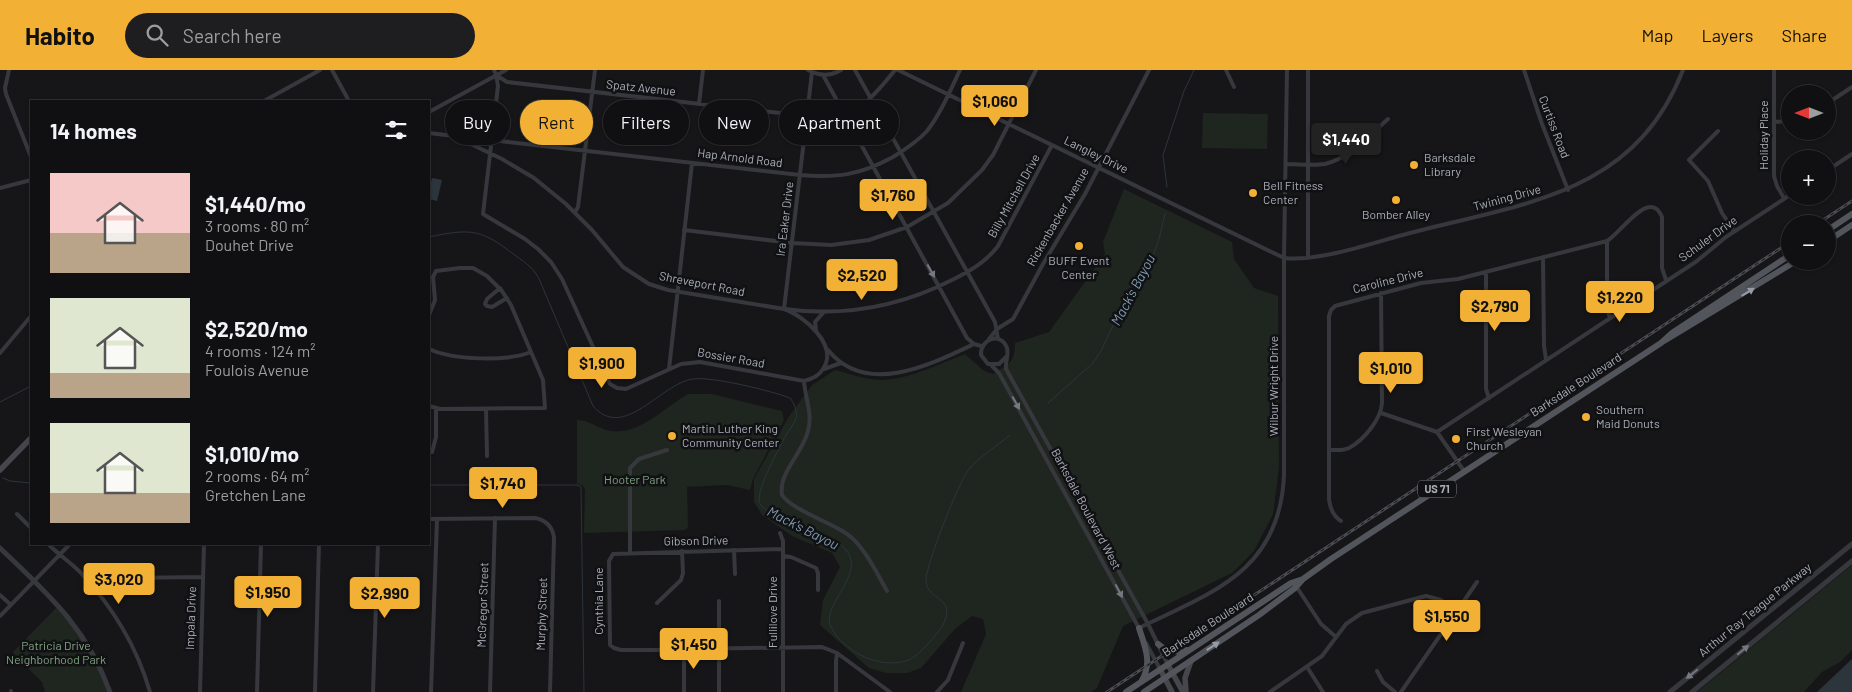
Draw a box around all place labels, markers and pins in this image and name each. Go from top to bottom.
pin: $1,060 [954,85,1036,127]
pin: $1,440 [1305,122,1387,165]
place label: Barksdale Library [1424,150,1476,178]
marker: Barksdale Library [1408,159,1420,171]
pin: $1,760 [852,178,934,221]
place label: Bell Fitness Center [1263,178,1323,206]
marker: Bell Fitness Center [1247,187,1259,199]
marker: Bomber Alley [1390,194,1402,206]
place label: Bomber Alley [1362,207,1431,221]
marker: BUFF Event Center [1073,240,1085,252]
place label: BUFF Event Center [1048,253,1110,281]
pin: $2,520 [821,258,903,301]
pin: $1,220 [1579,280,1661,323]
pin: $2,790 [1454,290,1536,332]
pin: $1,900 [561,346,643,389]
pin: $1,010 [1350,352,1432,394]
place label: Southern Maid Donuts [1596,402,1660,430]
marker: Southern Maid Donuts [1580,411,1592,423]
place label: Martin Luther King Community Center [682,421,780,449]
place label: First Wesleyan Church [1466,424,1542,452]
marker: Martin Luther King Community Center [666,430,678,442]
marker: First Wesleyan Church [1450,433,1462,445]
pin: $1,740 [462,466,544,509]
pin: $3,020 [78,562,160,605]
pin: $1,950 [227,576,309,618]
pin: $2,990 [344,576,426,619]
pin: $1,550 [1406,600,1488,642]
pin: $1,450 [653,628,735,670]

